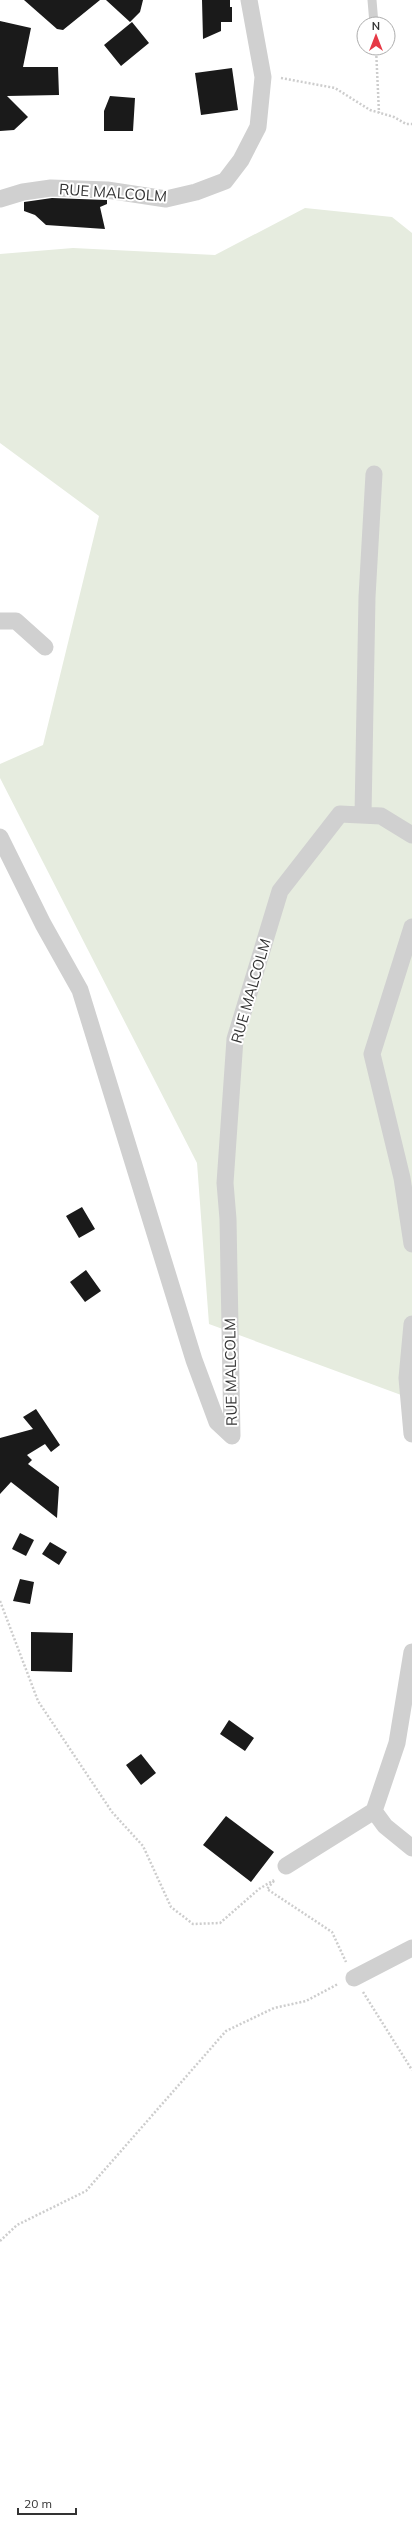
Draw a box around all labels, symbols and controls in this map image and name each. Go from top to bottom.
north arrow [356,16,396,56]
text: N [372,19,380,33]
street label: RUE MALCOLM [58,179,168,206]
street label: RUE MALCOLM [226,936,275,1045]
street label: RUE MALCOLM [220,1318,241,1426]
scale bar [18,2490,76,2516]
text: 20 m [24,2496,52,2511]

